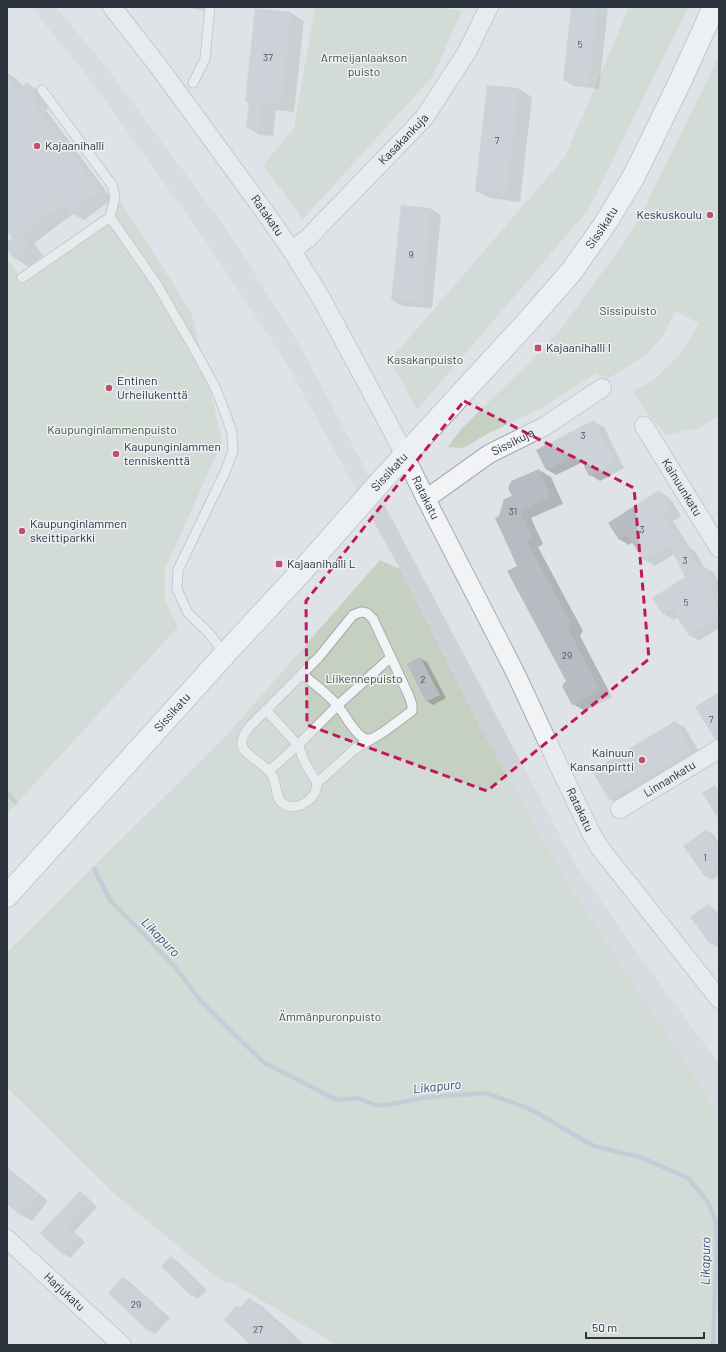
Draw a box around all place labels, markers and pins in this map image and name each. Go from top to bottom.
place label: Kajaanihalli [45,138,104,152]
marker: Kajaanihalli [32,141,42,151]
place label: Keskuskoulu [637,207,702,221]
marker: Keskuskoulu [705,210,715,220]
place label: Kajaanihalli I [546,340,611,354]
marker: Kajaanihalli I [533,343,543,353]
place label: Entinen Urheilukenttä [117,373,188,401]
marker: Entinen Urheilukenttä [104,383,114,393]
place label: Kaupunginlammen tenniskenttä [124,439,221,467]
marker: Kaupunginlammen tenniskenttä [111,449,121,459]
place label: Kaupunginlammen skeittiparkki [30,516,127,544]
marker: Kaupunginlammen skeittiparkki [17,526,27,536]
place label: Kajaanihalli L [287,556,356,570]
marker: Kajaanihalli L [274,559,284,569]
place label: Kainuun Kansanpirtti [570,745,634,773]
marker: Kainuun Kansanpirtti [637,755,647,765]

